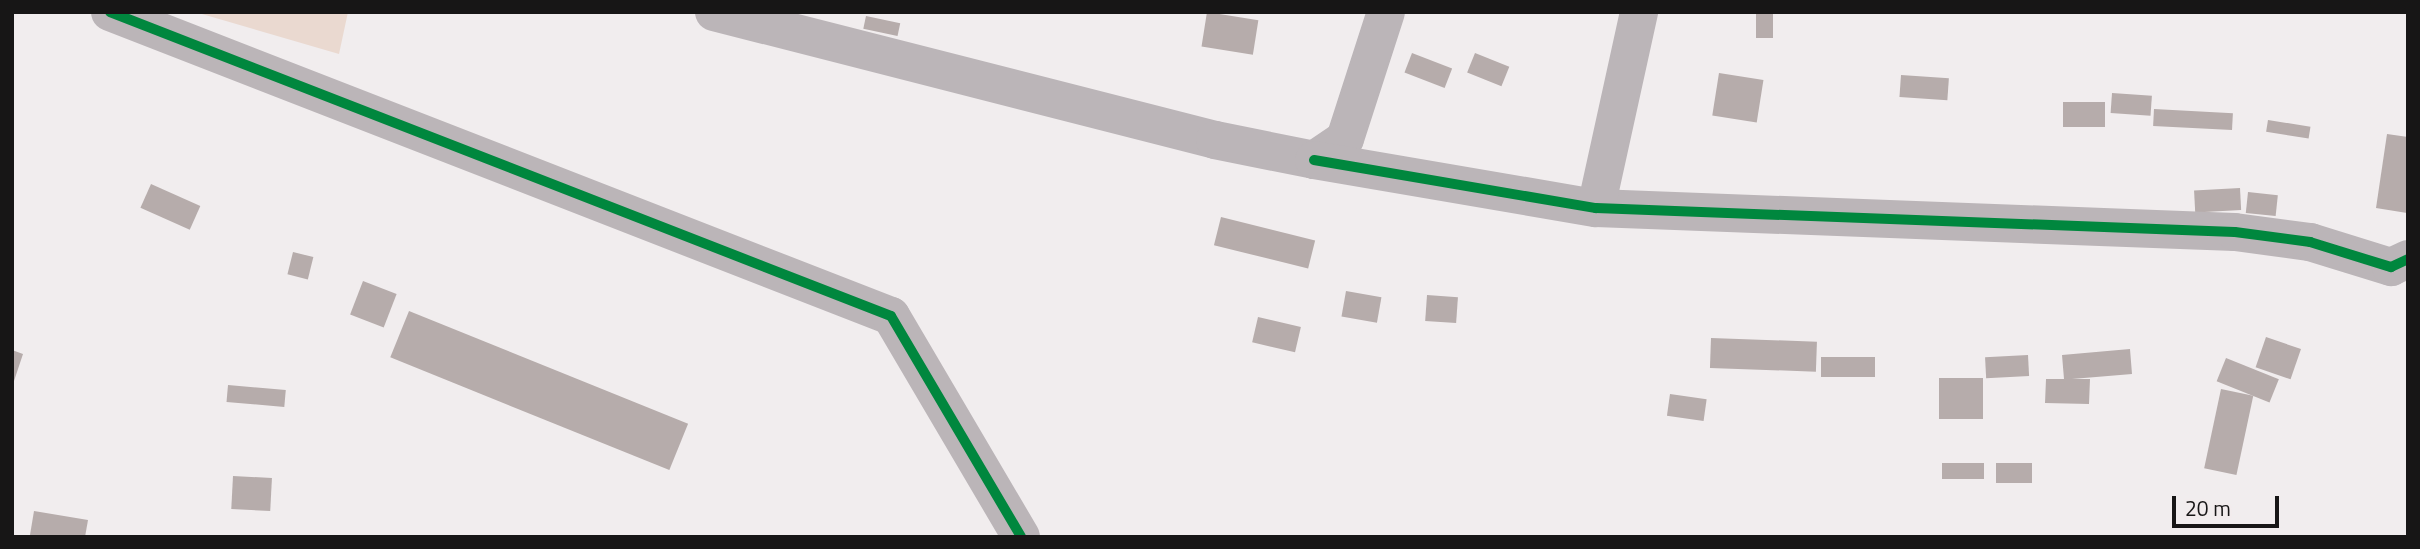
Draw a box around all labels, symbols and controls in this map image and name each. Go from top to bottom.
scale bar [2175,482,2282,526]
text: 20 m [2185,492,2231,524]

